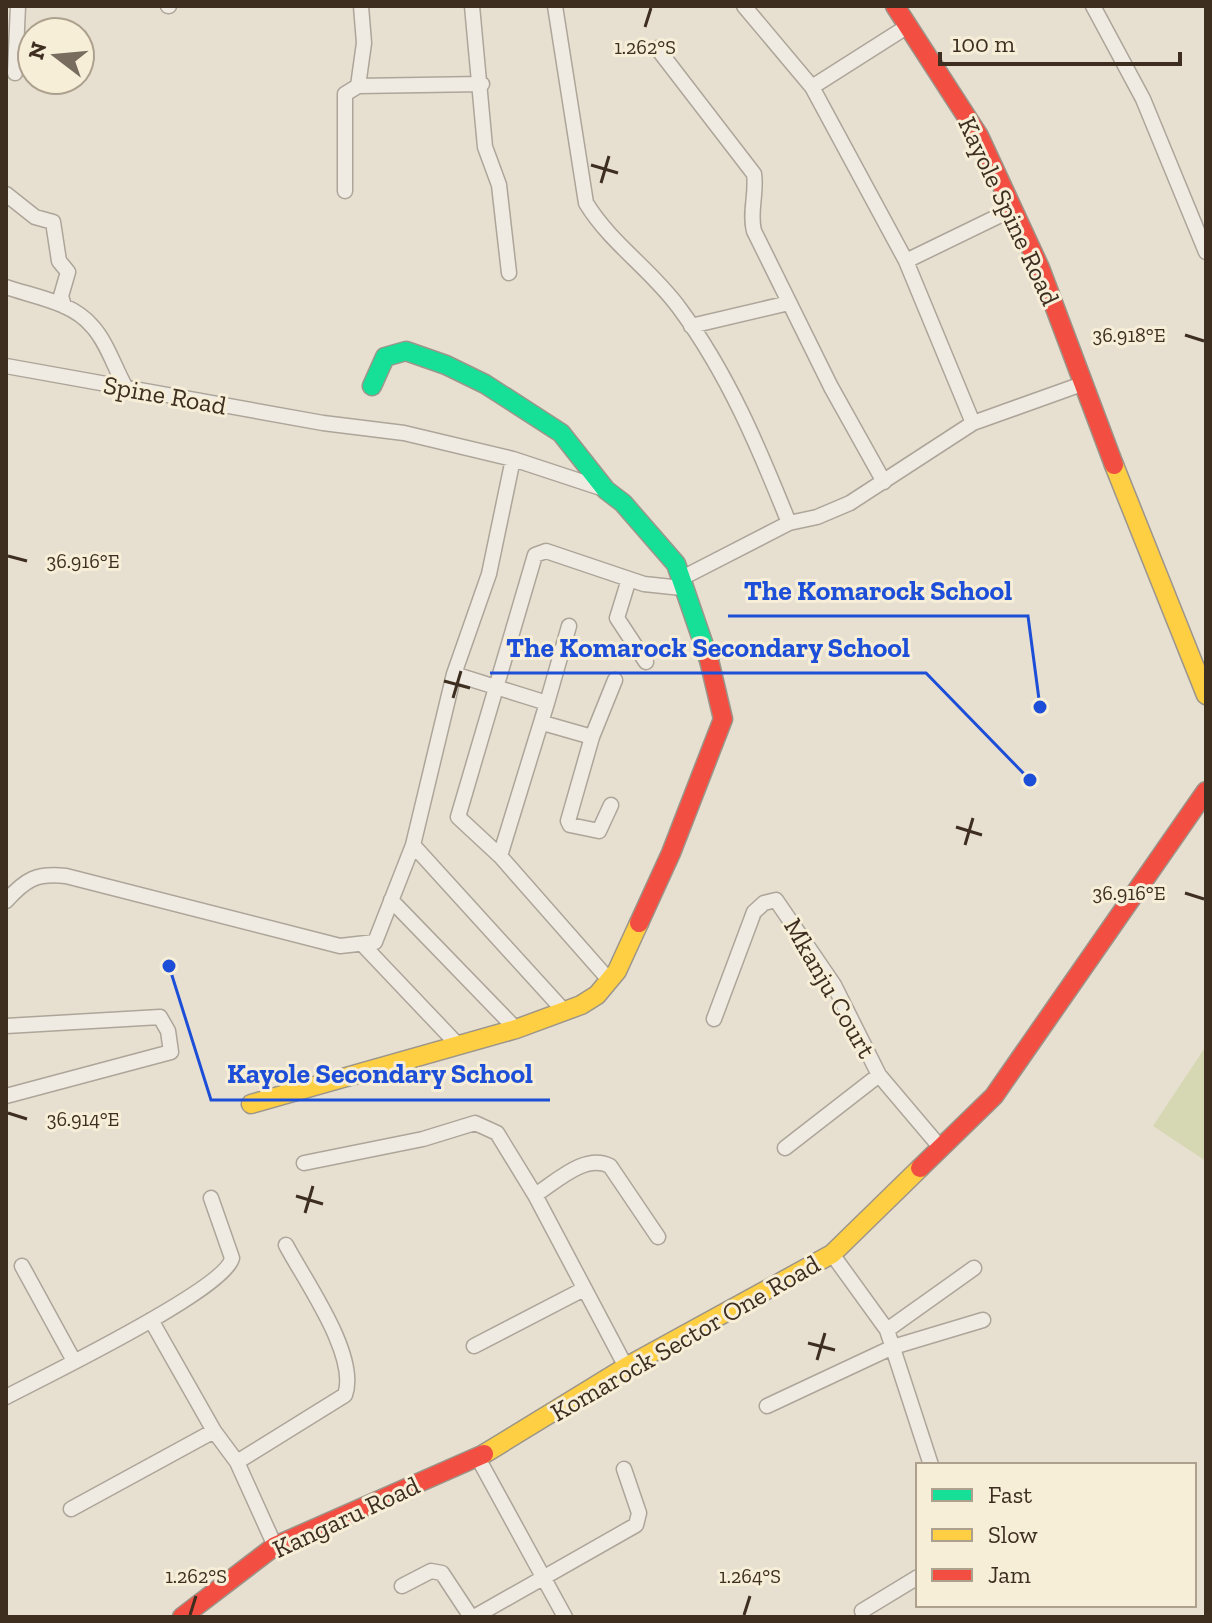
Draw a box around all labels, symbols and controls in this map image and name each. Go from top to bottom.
north arrow [16,16,96,96]
scale bar [940,16,1180,66]
text: 100 m [952,29,1015,58]
text: 1.262°S [614,35,676,59]
text: N [22,39,53,62]
street label: Kayole Spine Road [951,112,1067,310]
text: 36.918°E [1092,323,1166,347]
street label: Spine Road [101,368,229,422]
text: 36.916°E [47,549,119,573]
callout: The Komarock School [728,564,1028,616]
text: The Komarock School [744,574,1012,607]
callout: The Komarock Secondary School [490,621,926,673]
text: The Komarock Secondary School [506,631,910,664]
text: 36.916°E [1093,881,1165,905]
street label: Mkanju Court [777,912,883,1064]
callout: Kayole Secondary School [211,1048,550,1100]
text: Kayole Secondary School [227,1057,533,1090]
text: 36.914°E [47,1107,119,1131]
street label: Komarock Sector One Road [545,1248,825,1428]
legend [916,1463,1196,1607]
street label: Kangaru Road [268,1469,424,1565]
text: Fast [988,1480,1032,1509]
text: Slow [988,1520,1038,1549]
text: Jam [988,1560,1031,1589]
text: 1.262°S [165,1564,227,1588]
text: 1.264°S [719,1564,781,1588]

